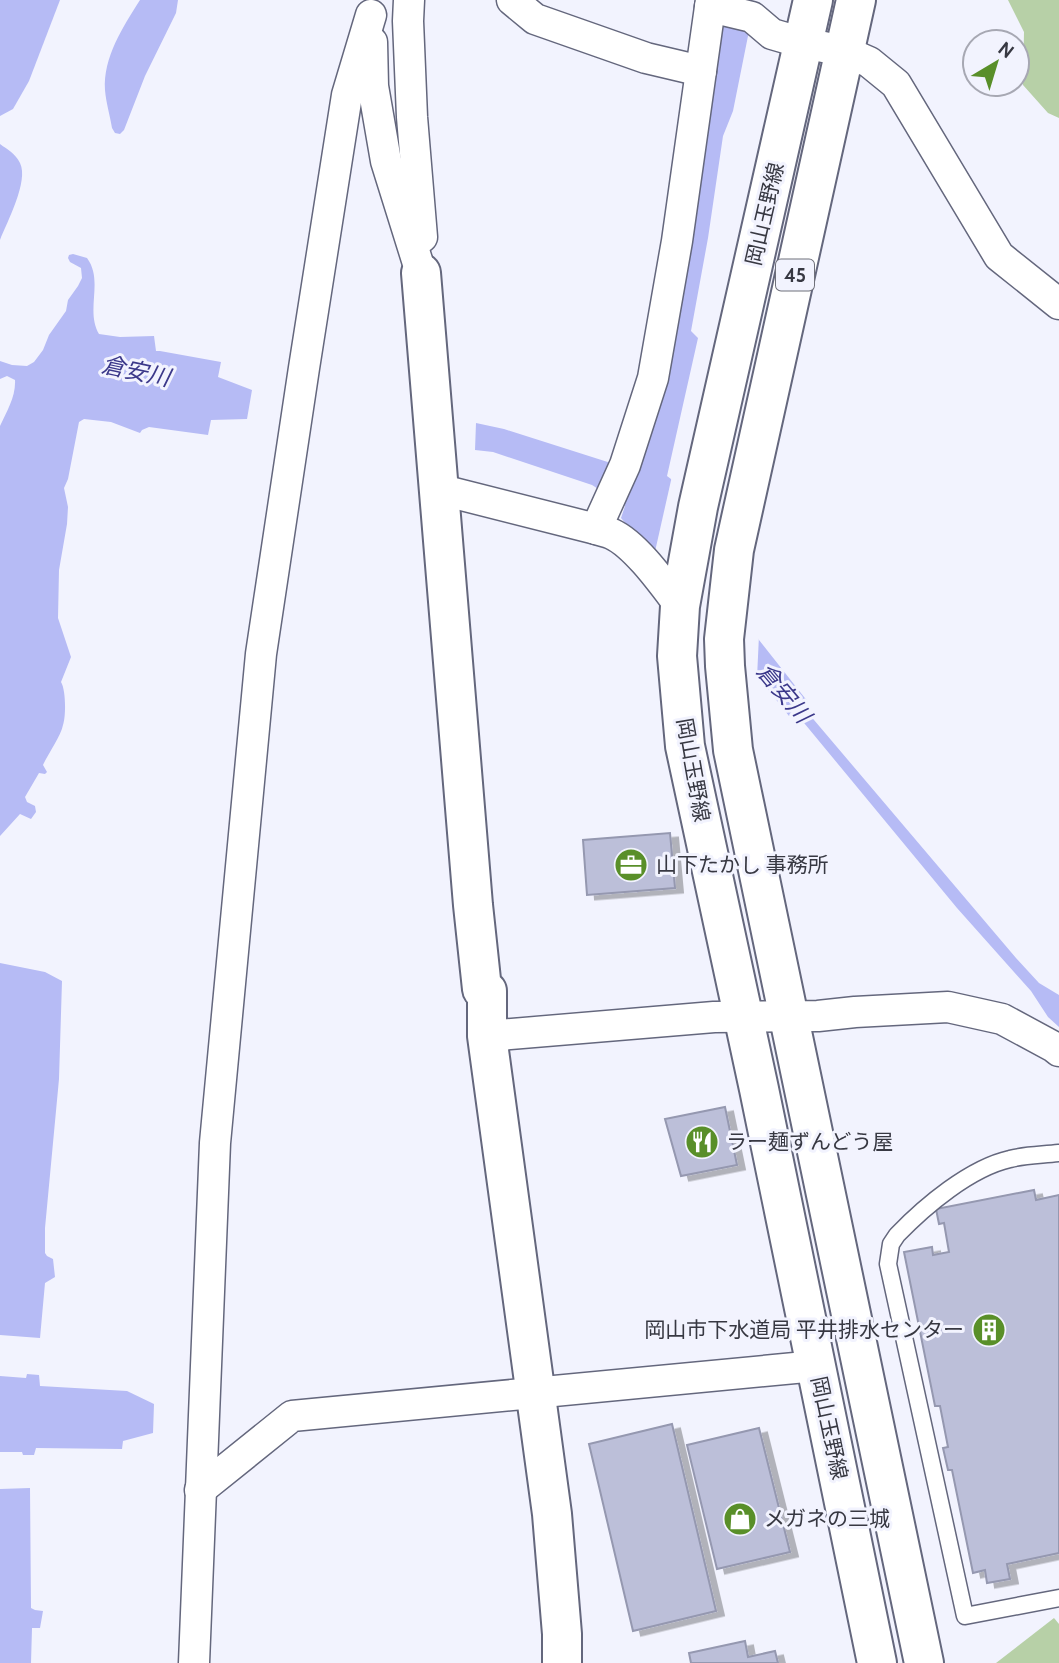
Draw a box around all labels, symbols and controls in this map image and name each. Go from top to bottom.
north arrow [961,28,1031,98]
text: N [994,37,1019,63]
street label: 岡山玉野線 [741,160,789,268]
road number: 45 [776,260,814,290]
water label: 倉安川 [99,350,176,392]
water label: 倉安川 [751,658,819,731]
street label: 岡山玉野線 [672,716,715,824]
office icon: 山下たかし 事務所 [612,846,650,884]
place label: 山下たかし 事務所 [656,852,829,877]
restaurant icon: ラー麺ずんどう屋 [683,1123,721,1161]
place label: ラー麺ずんどう屋 [726,1129,893,1154]
building icon: 岡山市下水道局 平井排水センター [970,1311,1008,1349]
place label: 岡山市下水道局 平井排水センター [644,1317,964,1342]
street label: 岡山玉野線 [806,1374,853,1482]
shop icon: メガネの三城 [721,1500,759,1538]
place label: メガネの三城 [764,1506,890,1531]

